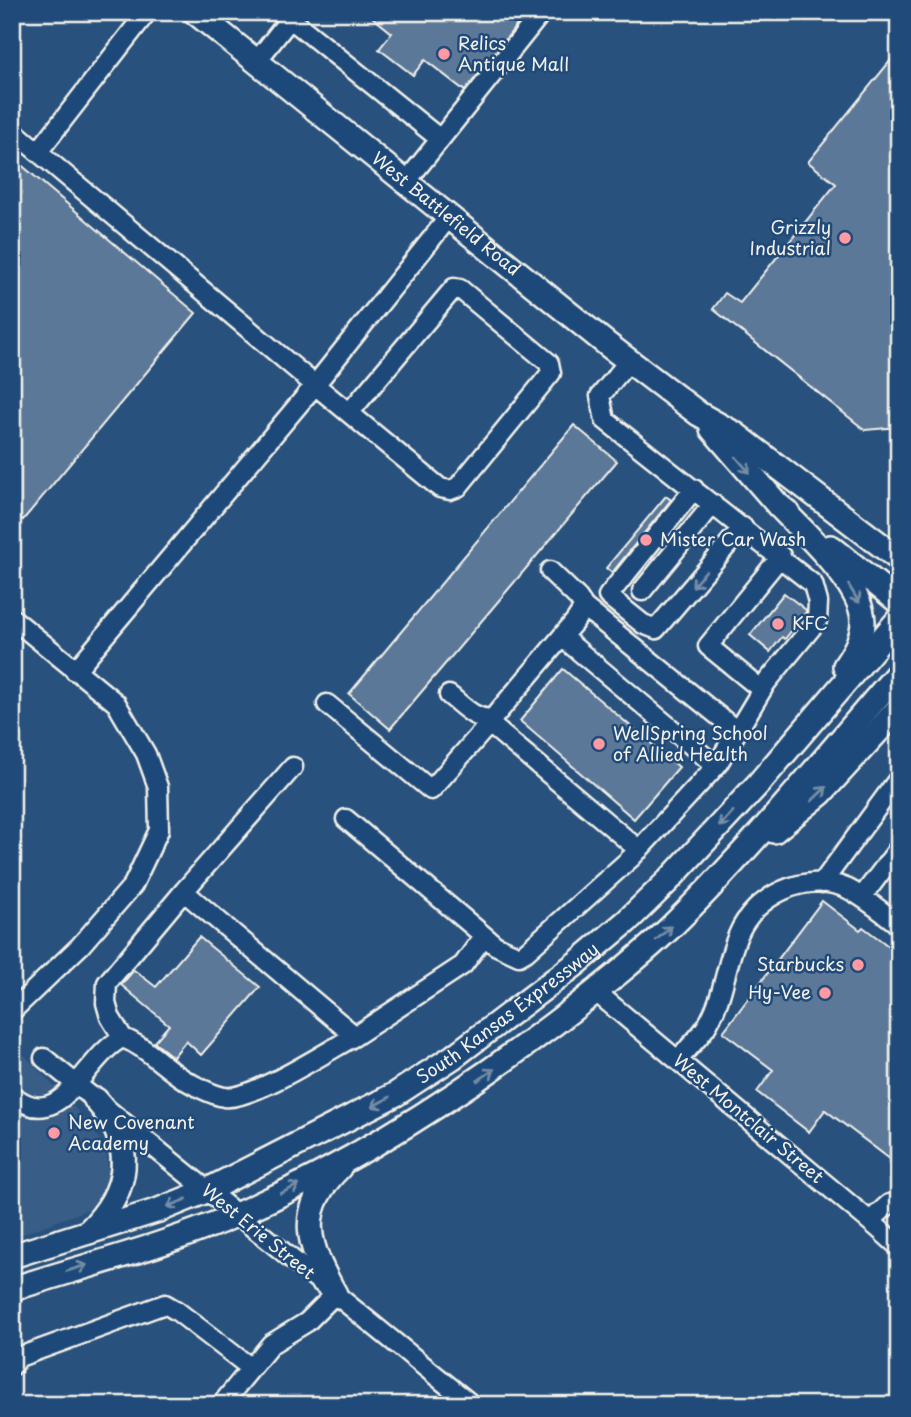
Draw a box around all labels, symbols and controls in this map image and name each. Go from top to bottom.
place label: Relics Antique Mall [458,29,569,77]
marker: Relics Antique Mall [436,46,452,62]
street label: West Battlefield Road [366,144,527,281]
place label: Grizzly Industrial [750,213,831,261]
marker: Grizzly Industrial [837,230,853,246]
one-way arrow [735,456,752,473]
place label: Mister Car Wash [660,525,806,552]
marker: Mister Car Wash [638,532,654,548]
one-way arrow [691,570,707,588]
one-way arrow [847,583,861,603]
place label: KFC [792,609,828,636]
marker: KFC [770,616,786,632]
place label: WellSpring School of Allied Health [613,719,768,767]
marker: WellSpring School of Allied Health [591,736,607,752]
one-way arrow [810,786,827,803]
one-way arrow [718,810,735,827]
one-way arrow [655,924,672,941]
street label: South Kansas Expressway [410,935,604,1089]
place label: Starbucks [757,950,844,977]
marker: Starbucks [850,957,866,973]
place label: Hy-Vee [748,978,811,1005]
marker: Hy-Vee [817,985,833,1001]
street label: West Montclair Street [668,1047,830,1189]
one-way arrow [476,1067,496,1081]
one-way arrow [371,1096,392,1109]
place label: New Covenant Academy [68,1108,195,1156]
marker: New Covenant Academy [46,1125,62,1141]
street label: West Erie Street [196,1176,322,1285]
one-way arrow [279,1181,300,1195]
one-way arrow [167,1197,189,1210]
one-way arrow [66,1261,88,1274]

